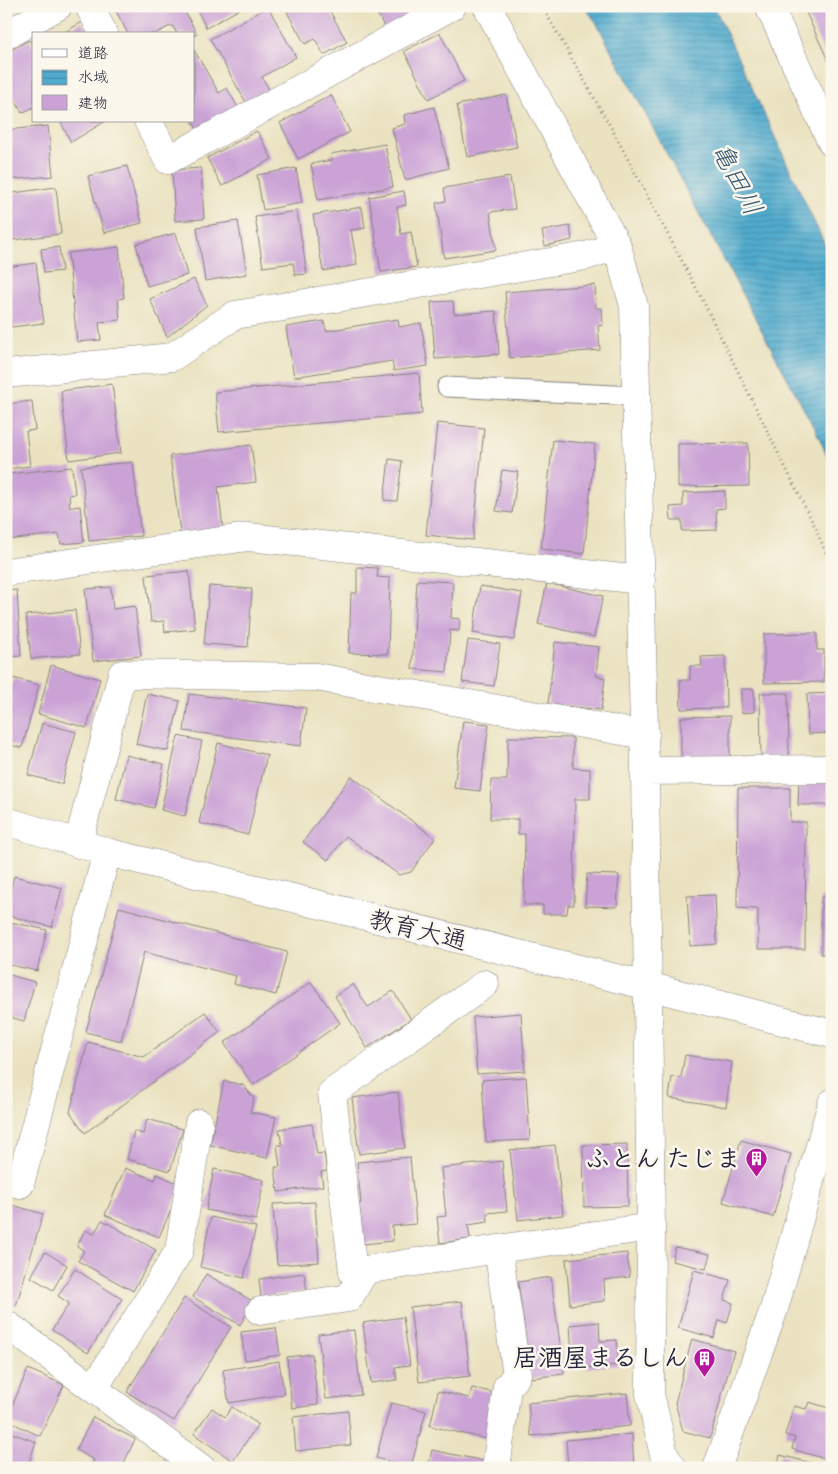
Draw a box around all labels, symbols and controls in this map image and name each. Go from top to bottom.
legend [32,32,195,122]
text: 道路 [78,44,108,63]
text: 水域 [78,68,108,87]
text: 建物 [78,94,108,113]
water label: 亀田川 [704,137,770,221]
street label: 教育大通 [366,902,470,958]
place label: ふとん たじま [585,1143,741,1175]
building icon: ふとん たじま [745,1147,769,1178]
place label: 居酒屋まるしん [513,1342,688,1374]
building icon: 居酒屋まるしん [692,1346,716,1377]

